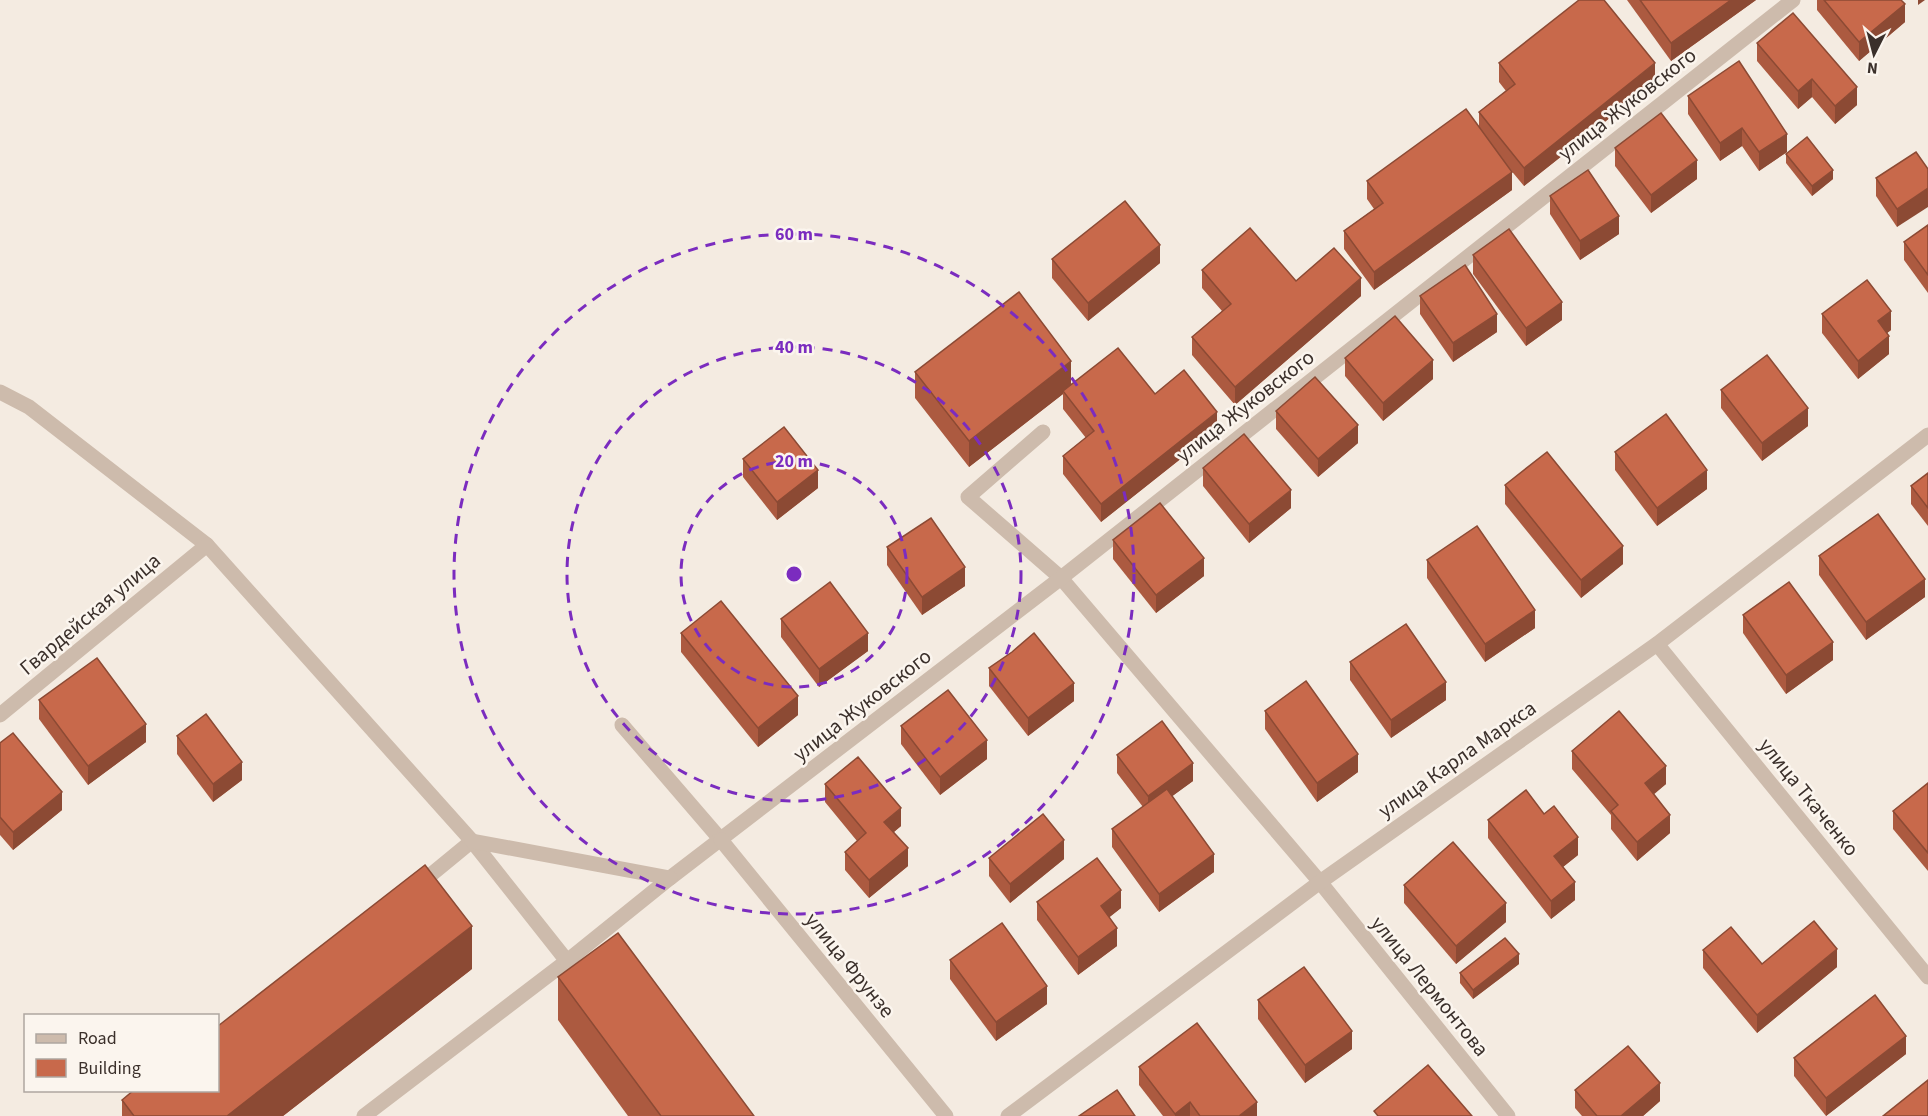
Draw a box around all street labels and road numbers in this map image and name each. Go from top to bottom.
street label: улица Жуковского [1551,40,1703,168]
street label: улица Жуковского [1169,342,1321,470]
street label: Гвардейская улица [13,546,167,682]
street label: улица Жуковского [786,641,938,769]
street label: улица Карла Маркса [1372,693,1542,825]
street label: улица Ткаченко [1752,731,1866,863]
street label: улица Фрунзе [798,906,902,1024]
street label: улица Лермонтова [1364,909,1496,1063]

